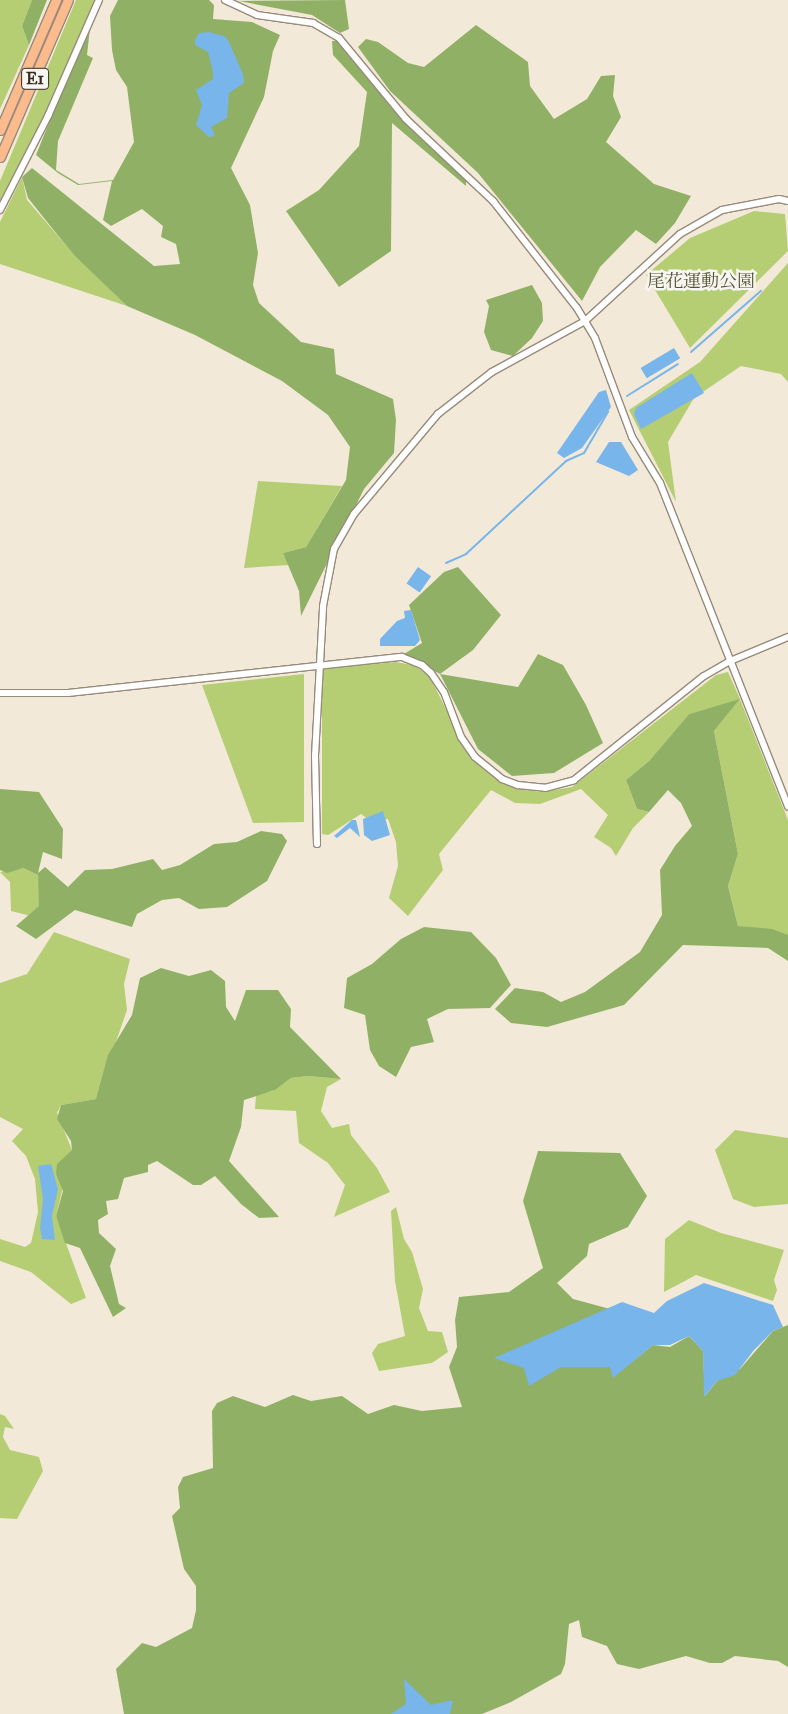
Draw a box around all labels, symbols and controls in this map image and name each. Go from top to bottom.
road number: E1 [20,66,50,92]
park label: 尾花運動公園 [647,270,755,292]

